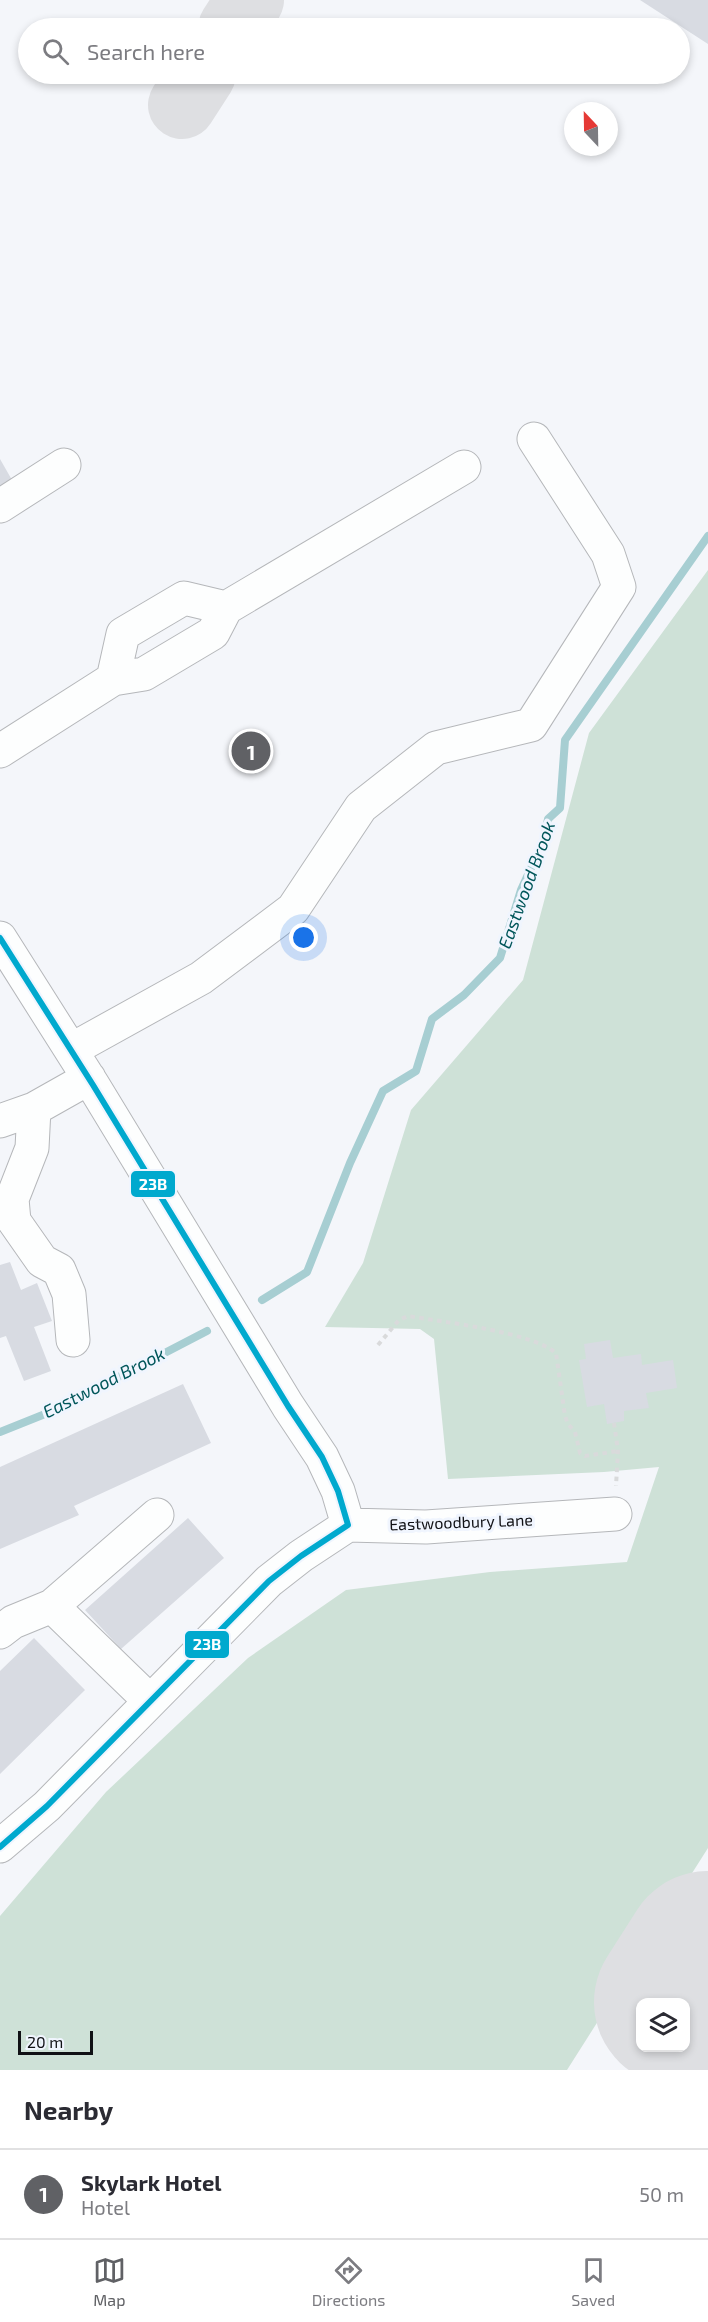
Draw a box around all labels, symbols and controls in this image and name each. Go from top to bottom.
search box [18,18,690,84]
icon: search [39,35,72,68]
text: Search here [87,38,205,64]
north arrow [564,102,618,156]
pin: 1 [232,728,270,774]
water label: Eastwood Brook [493,818,559,951]
your location [289,923,318,952]
line badge: 23B [130,1170,176,1198]
text: 23B [139,1174,167,1193]
water label: Eastwood Brook [39,1342,168,1422]
street label: Eastwoodbury Lane [389,1509,533,1534]
line badge: 23B [184,1630,230,1659]
text: 23B [193,1634,221,1653]
map controls [636,1998,690,2052]
button: layers [636,1998,690,2052]
scale bar [18,2028,93,2056]
text: 20 m [27,2032,63,2051]
text: Nearby [24,2094,113,2125]
text: Skylark Hotel [81,2169,222,2195]
text: 1 [39,2182,48,2206]
text: 50 m [639,2182,684,2206]
text: Hotel [81,2195,130,2219]
tab: Map [93,2254,126,2309]
tab: Directions [312,2254,385,2309]
tab: Saved [571,2254,615,2309]

